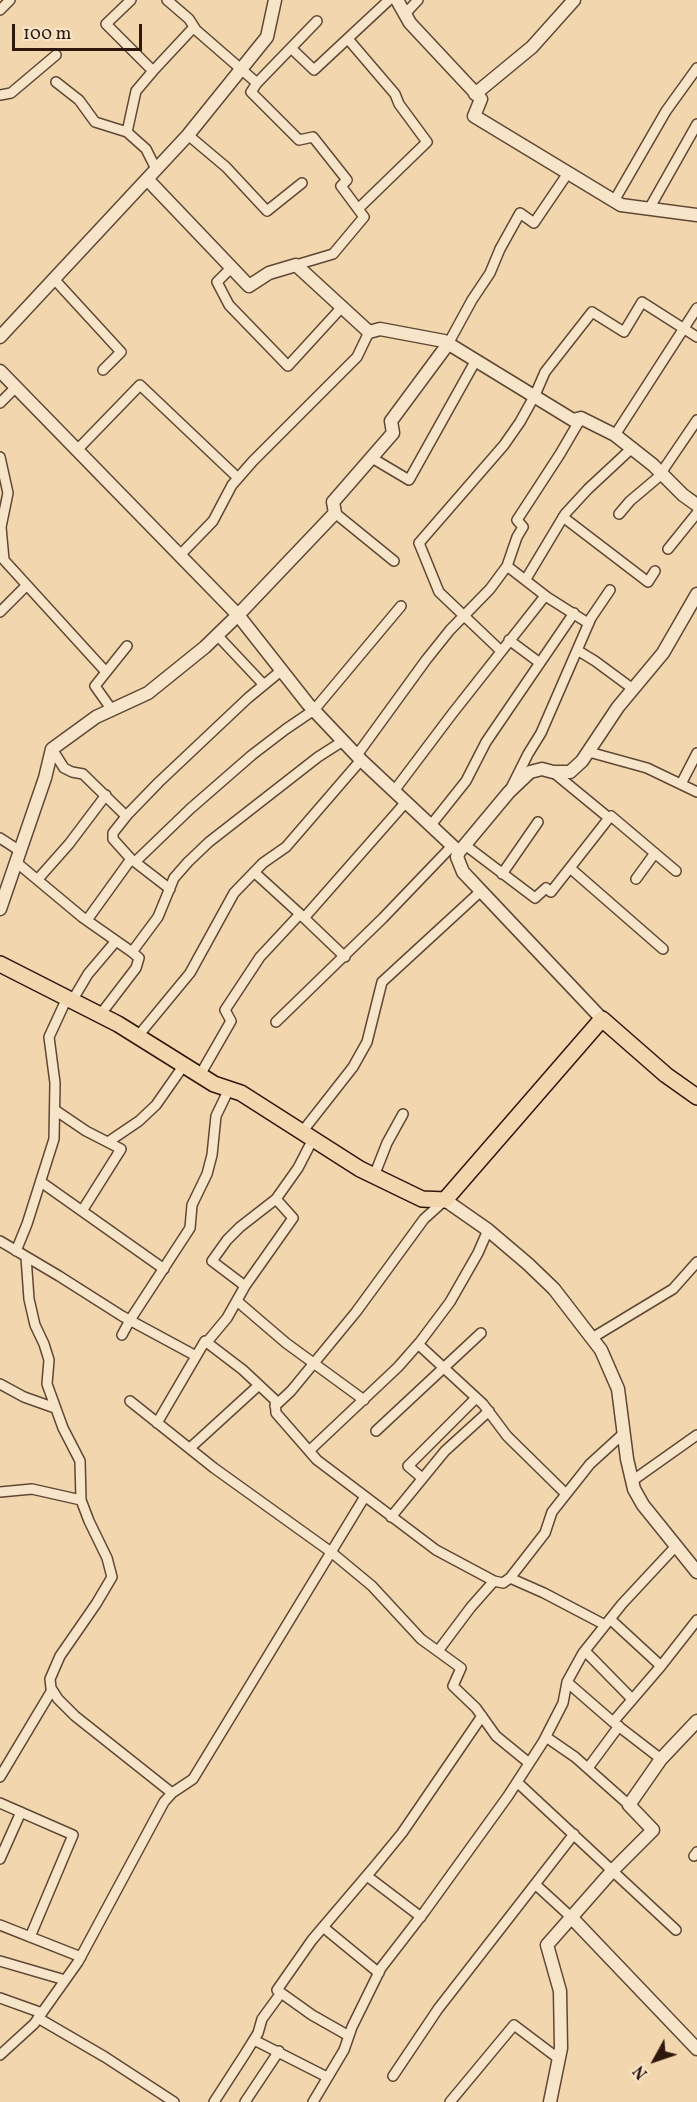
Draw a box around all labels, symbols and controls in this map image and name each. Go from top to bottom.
scale bar [15,12,146,50]
text: 100 m [23,22,72,47]
north arrow [625,2030,685,2090]
text: N [629,2060,653,2083]

